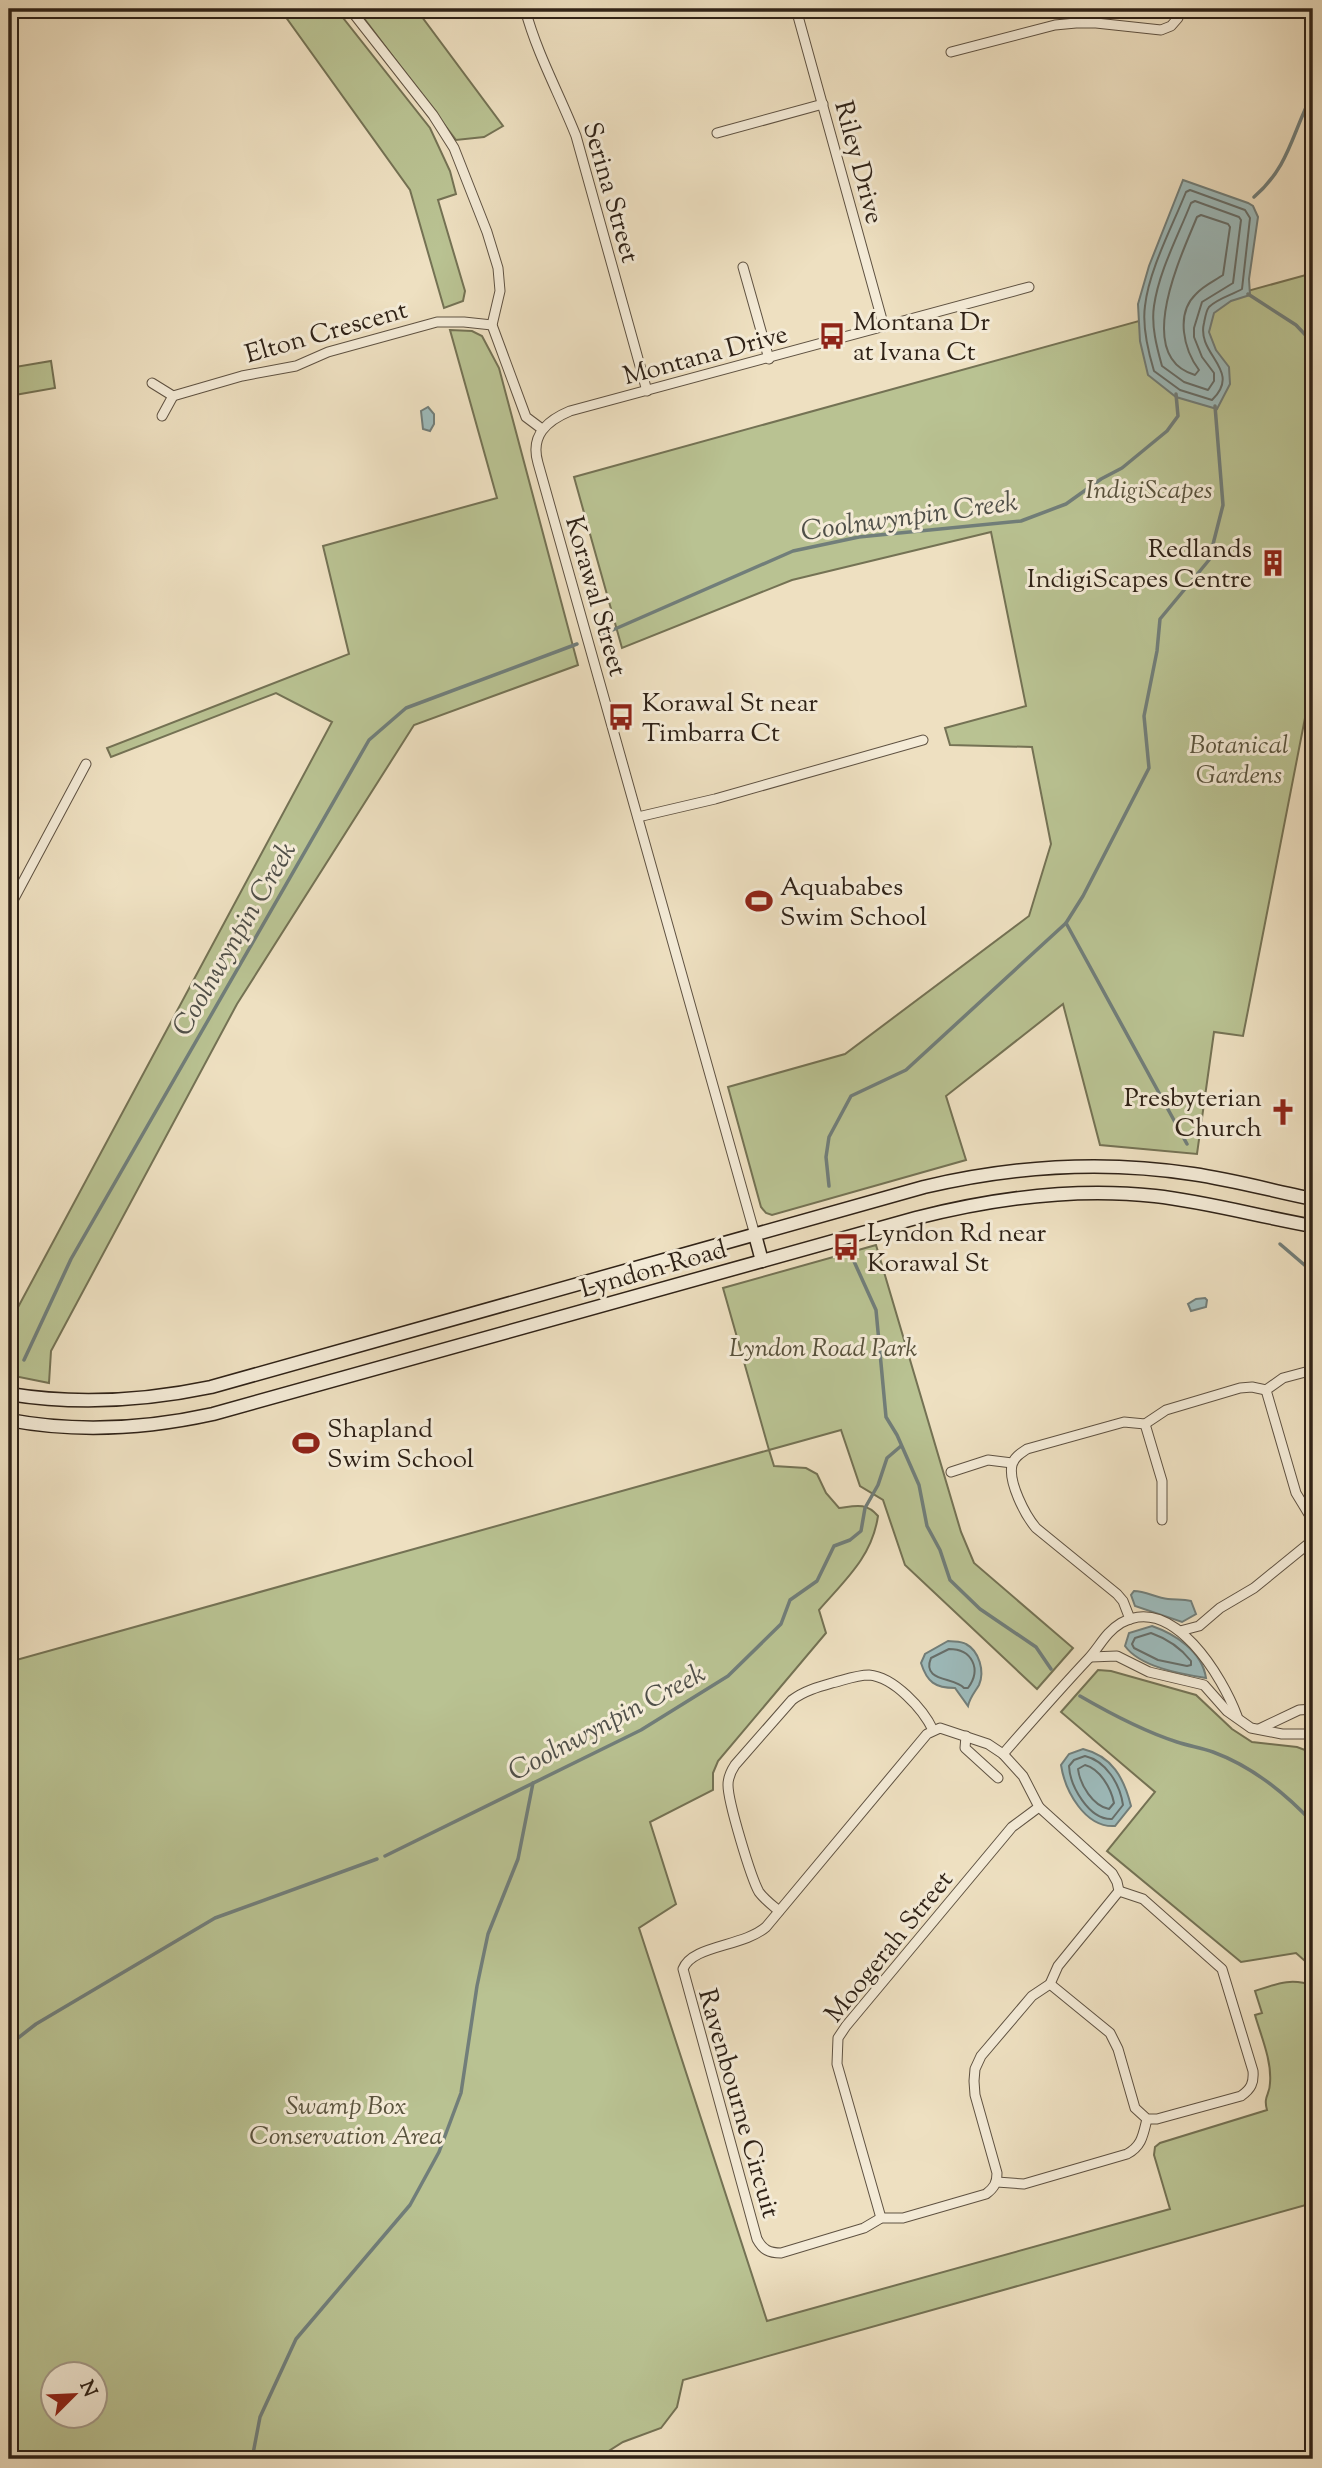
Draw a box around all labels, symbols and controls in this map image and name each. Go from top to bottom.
street label: Riley Drive [823,97,892,228]
street label: Serina Street [572,118,647,267]
street label: Elton Crescent [241,293,412,374]
place label: Montana Dr at Ivana Ct [853,305,990,372]
street label: Montana Drive [619,317,792,396]
bus stop icon: Montana Dr at Ivana Ct [817,321,847,351]
park label: IndigiScapes [1086,473,1212,510]
water label: Coolnwynpin Creek [798,483,1021,553]
street label: Korawal Street [554,512,635,681]
place label: Redlands IndigiScapes Centre [1027,532,1252,599]
building icon: Redlands IndigiScapes Centre [1258,548,1288,578]
place label: Korawal St near Timbarra Ct [642,686,818,753]
bus stop icon: Korawal St near Timbarra Ct [606,702,636,732]
park label: Botanical Gardens [1189,728,1289,795]
water label: Coolnwynpin Creek [164,835,308,1044]
place label: Aquababes Swim School [780,870,927,937]
sports icon: Aquababes Swim School [744,886,774,916]
place label: Presbyterian Church [1124,1081,1262,1148]
church icon: Presbyterian Church [1268,1097,1298,1127]
place label: Lyndon Rd near Korawal St [867,1216,1047,1283]
street label: Lyndon Road [576,1232,732,1309]
bus stop icon: Lyndon Rd near Korawal St [831,1232,861,1262]
park label: Lyndon Road Park [729,1331,918,1368]
place label: Shapland Swim School [327,1412,474,1479]
sports icon: Shapland Swim School [291,1428,321,1458]
water label: Coolnwynpin Creek [502,1655,714,1793]
street label: Moogerah Street [817,1863,963,2032]
street label: Ravenbourne Circuit [687,1985,788,2223]
park label: Swamp Box Conservation Area [249,2089,443,2156]
north arrow [38,2360,108,2430]
text: N [72,2377,103,2402]

